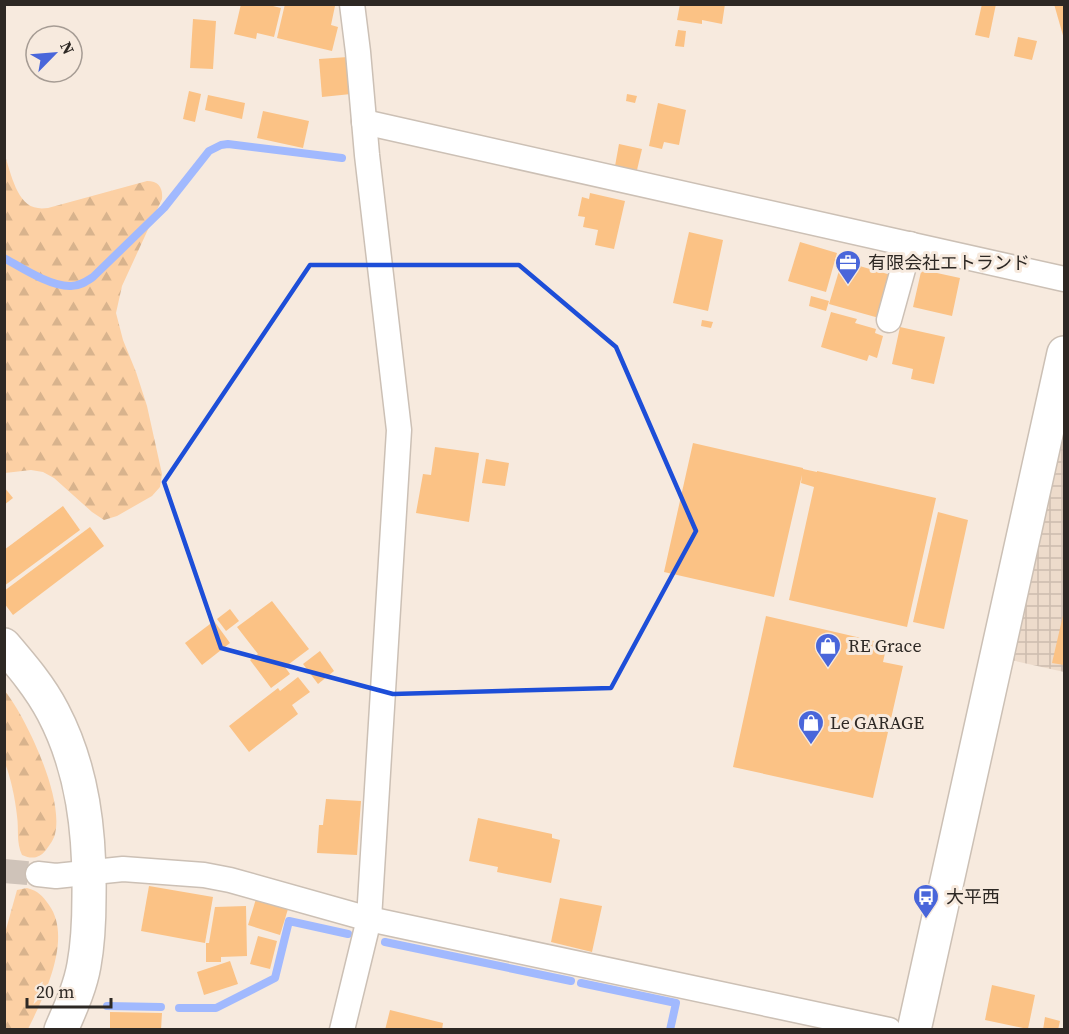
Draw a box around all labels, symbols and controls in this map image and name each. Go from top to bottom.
north arrow [24,24,84,84]
text: N [55,38,80,58]
office icon: 有限会社エトランド [833,248,863,286]
place label: 有限会社エトランド [868,250,1030,275]
shop icon: RE Grace [813,631,843,669]
place label: RE Grace [848,633,922,658]
shop icon: Le GARAGE [796,708,826,746]
place label: Le GARAGE [830,710,924,735]
bus stop icon: 大平西 [911,882,941,920]
place label: 大平西 [946,884,1000,909]
scale bar [27,971,111,1009]
text: 20 m [36,979,74,1004]

